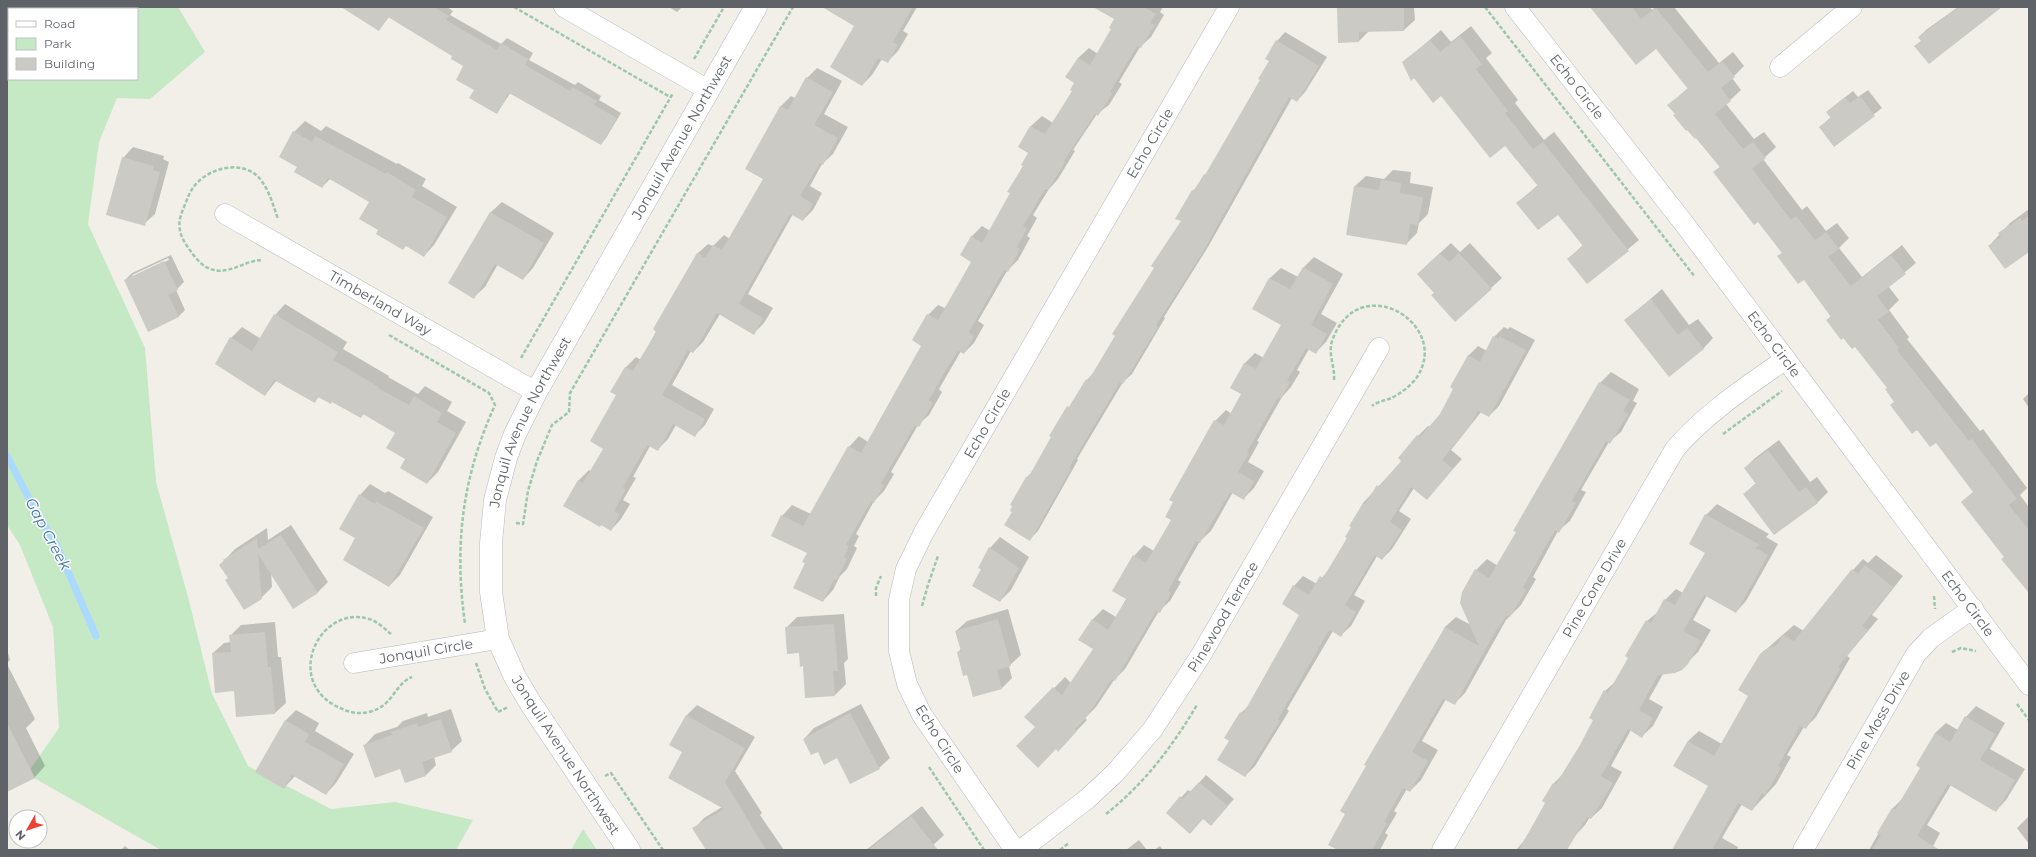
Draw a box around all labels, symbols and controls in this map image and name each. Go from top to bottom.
legend [8,8,138,80]
text: Road [44,16,75,31]
text: Park [44,36,72,51]
street label: Echo Circle [1546,50,1608,123]
street label: Jonquil Avenue Northwest [627,52,736,223]
text: Building [44,56,95,71]
street label: Echo Circle [1123,105,1177,181]
street label: Timberland Way [326,266,435,340]
street label: Echo Circle [1743,307,1805,381]
street label: Jonquil Avenue Northwest [485,333,575,509]
street label: Echo Circle [960,385,1015,462]
water label: Gap Creek [21,494,76,574]
street label: Pine Cone Drive [1558,535,1630,641]
street label: Pinewood Terrace [1183,558,1262,676]
street label: Echo Circle [1937,567,1999,640]
street label: Jonquil Circle [377,634,474,668]
street label: Pine Moss Drive [1842,667,1914,773]
street label: Jonquil Avenue Northwest [507,671,624,838]
street label: Echo Circle [912,701,968,777]
north arrow [8,809,48,849]
text: N [12,827,28,843]

